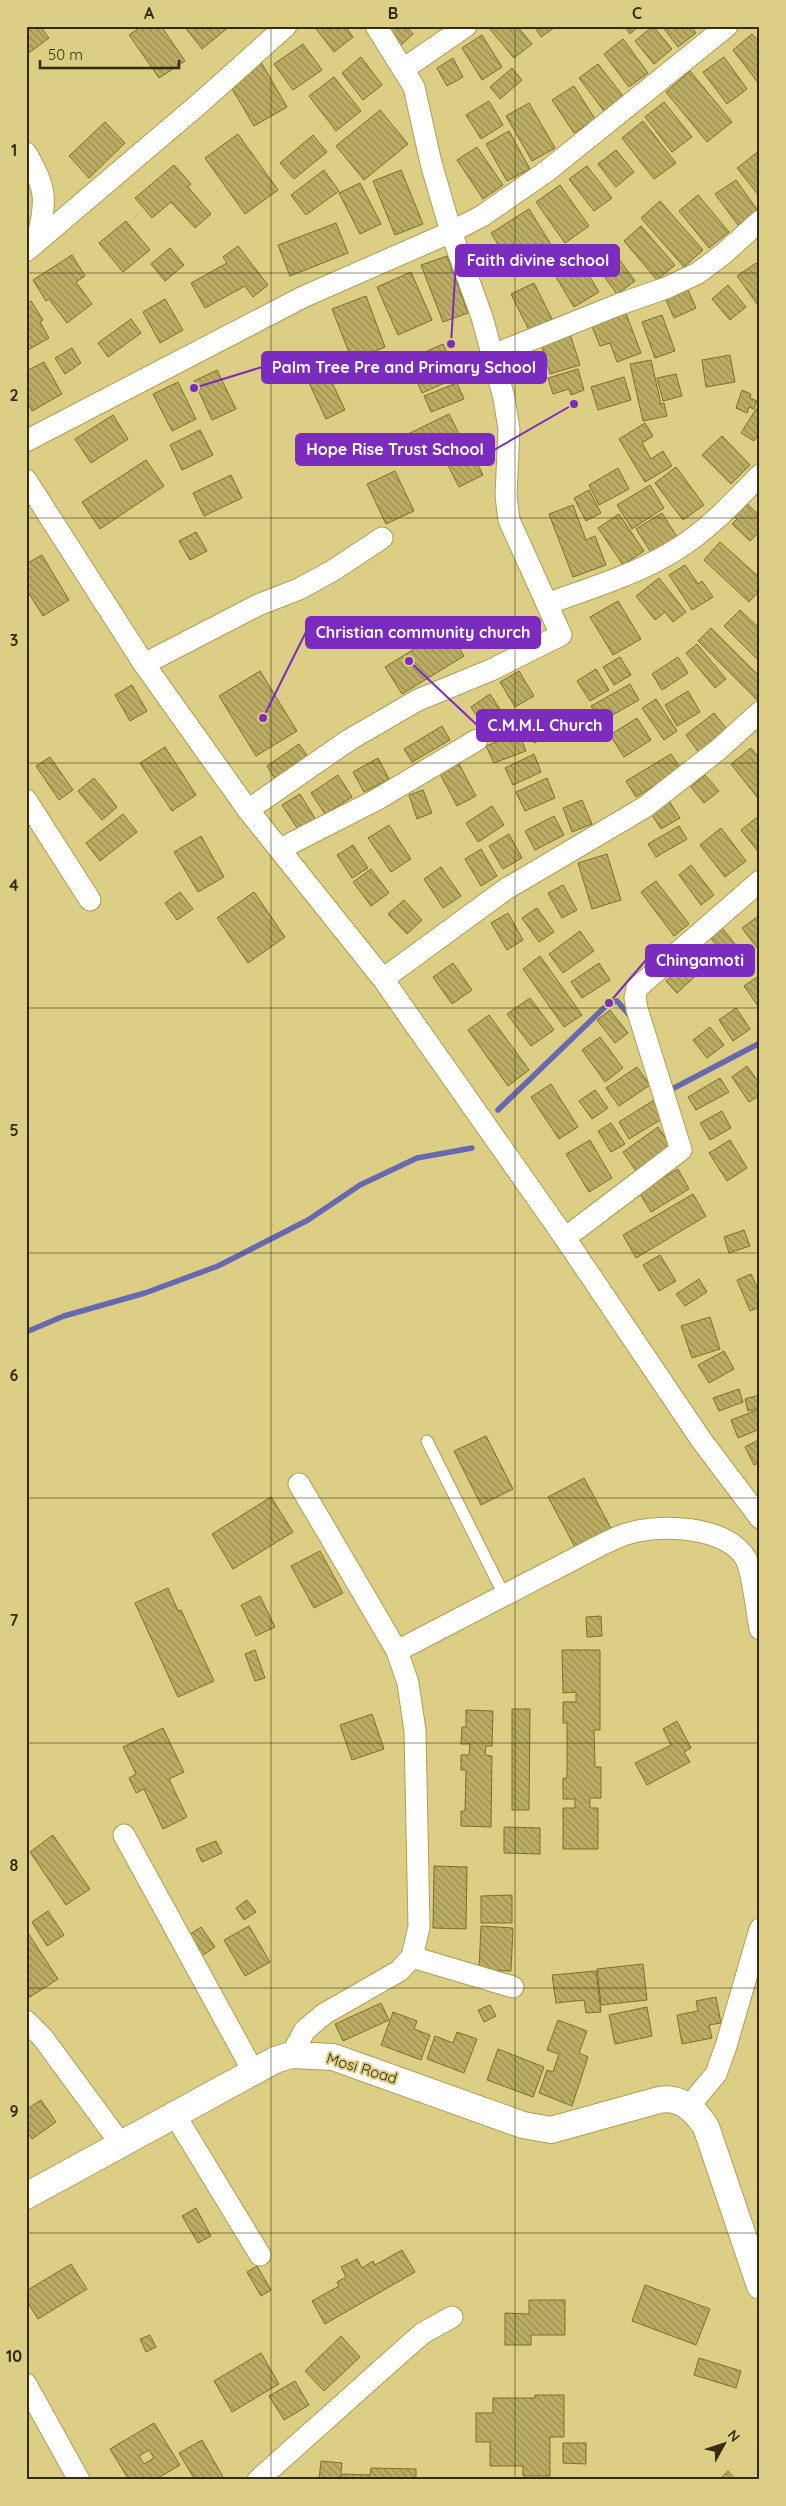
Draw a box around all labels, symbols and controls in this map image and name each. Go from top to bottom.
text: A [144,3,155,23]
text: B [388,3,398,23]
text: C [632,3,642,23]
scale bar [40,38,179,70]
text: 50 m [48,45,83,64]
text: 1 [11,140,17,160]
callout: Faith divine school [456,245,619,276]
text: Faith divine school [467,250,609,270]
callout: Palm Tree Pre and Primary School [262,352,546,383]
text: Palm Tree Pre and Primary School [272,357,536,377]
text: 2 [9,385,19,405]
callout: Hope Rise Trust School [296,434,494,465]
text: Hope Rise Trust School [306,439,484,459]
callout: Christian community church [306,617,540,648]
text: Christian community church [316,622,530,642]
text: 3 [10,630,18,650]
callout: C.M.M.L Church [477,710,612,741]
text: C.M.M.L Church [488,715,602,735]
text: 4 [9,875,19,895]
callout: Chingamoti [646,945,754,976]
text: Chingamoti [656,950,744,970]
text: 5 [9,1120,19,1140]
text: 6 [10,1365,19,1385]
text: 7 [10,1610,19,1630]
text: 8 [10,1855,19,1875]
street label: Mosi Road [324,2048,400,2088]
text: 9 [9,2101,19,2121]
text: 10 [6,2346,22,2366]
north arrow [698,2418,748,2468]
text: N [724,2426,744,2445]

